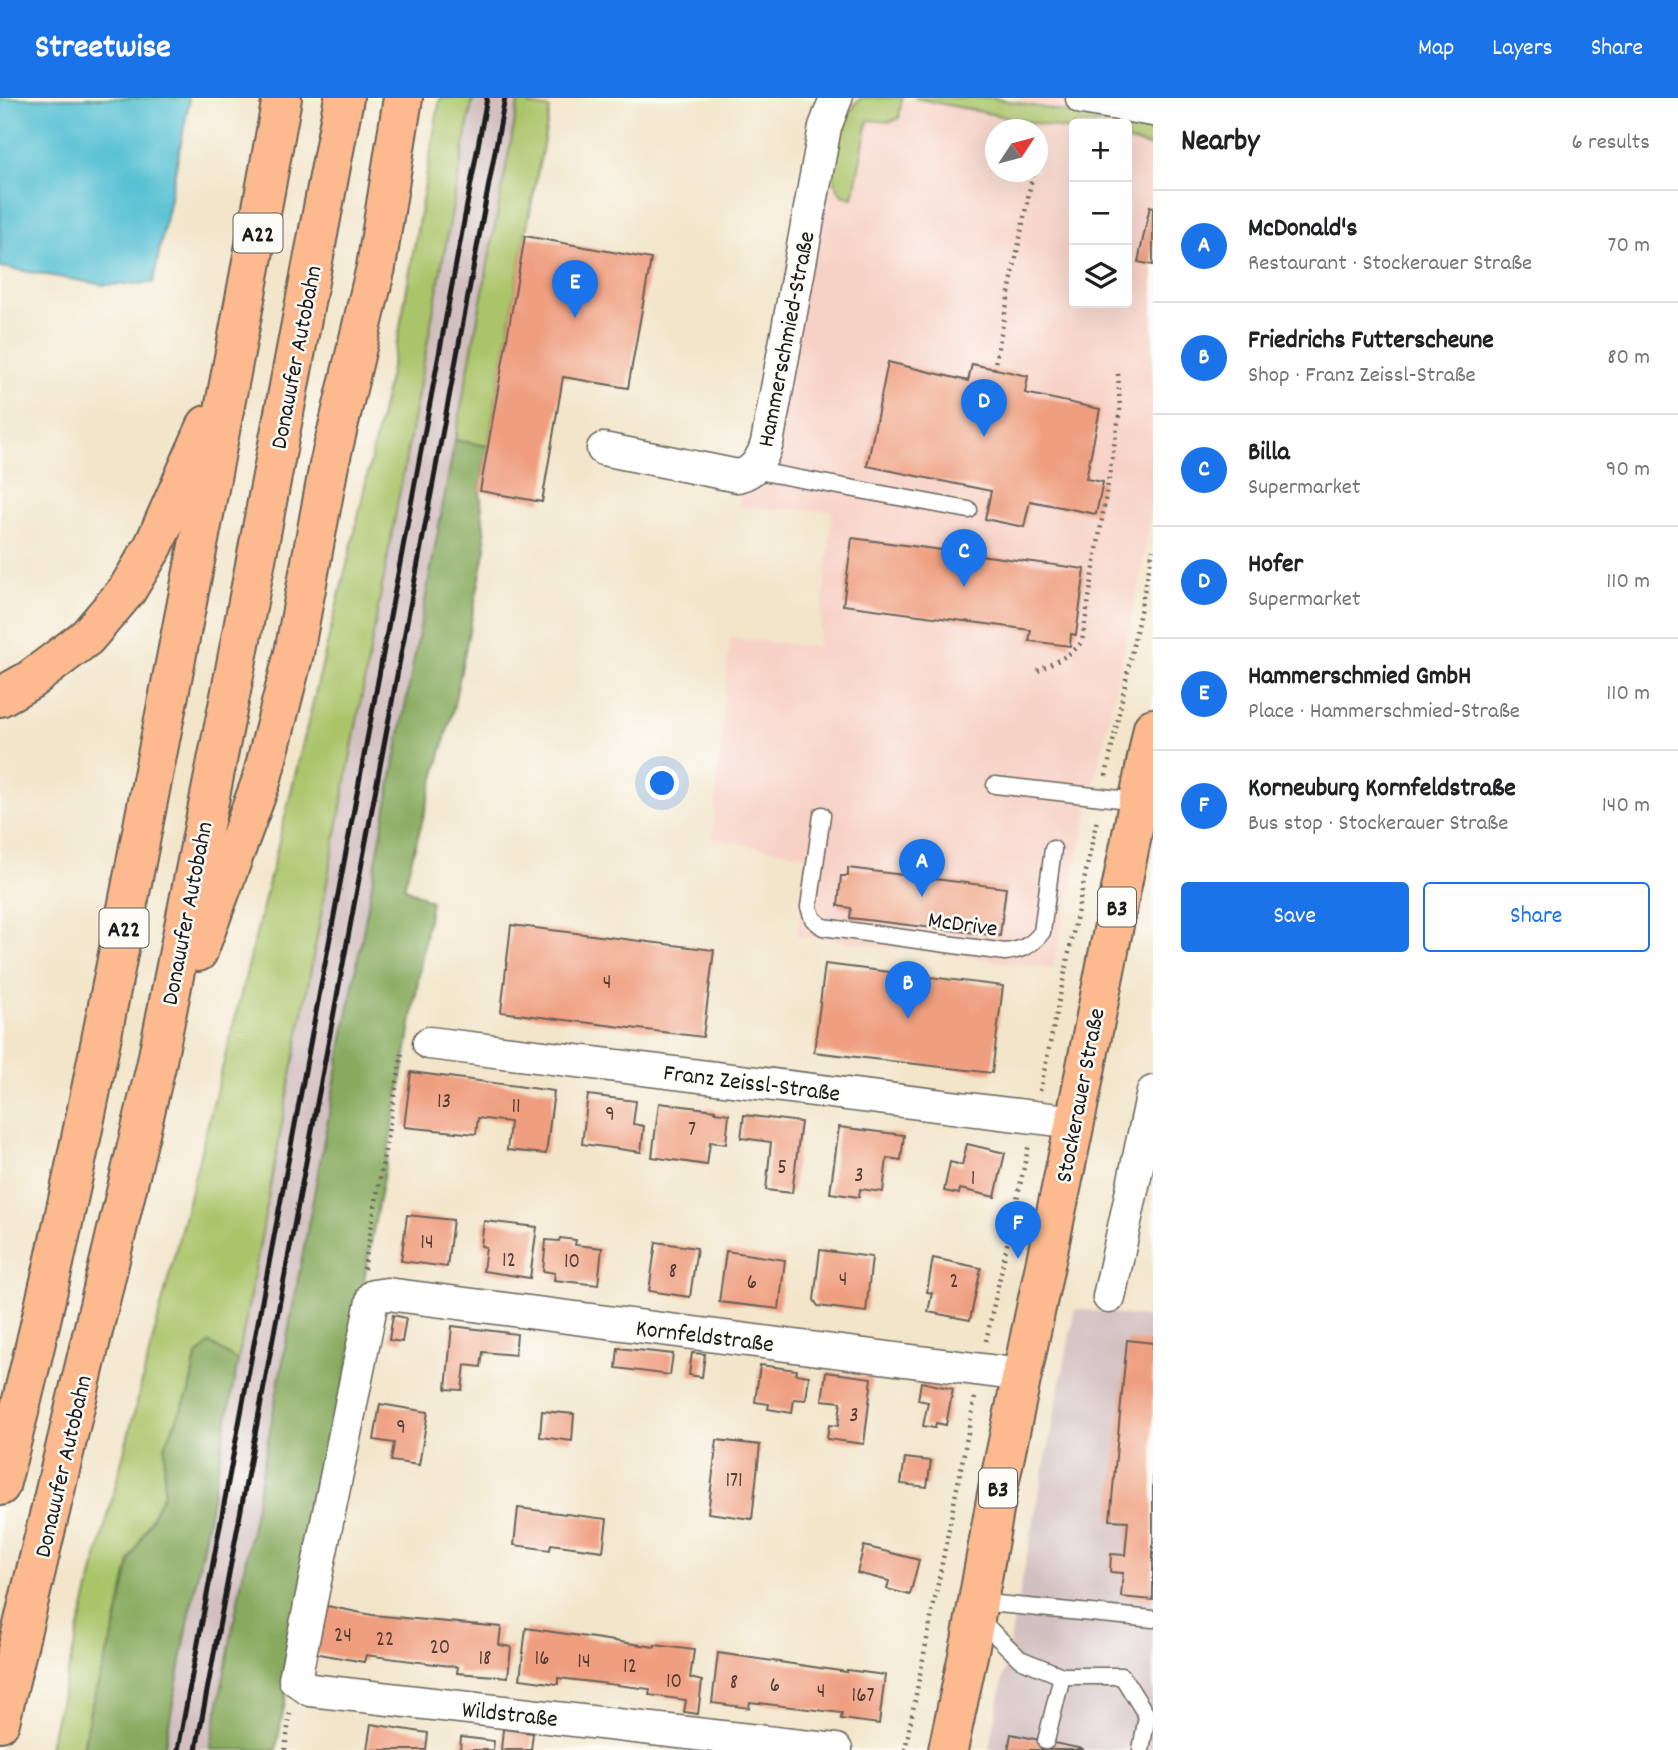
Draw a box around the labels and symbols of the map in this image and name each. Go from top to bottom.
north arrow [985,119,1048,182]
road number: A22 [233,214,282,252]
street label: Hammerschmied-Straße [750,229,826,450]
pin: E [552,260,598,318]
street label: Donauufer Autobahn [263,263,332,452]
pin: D [961,379,1007,437]
pin: C [941,529,987,587]
your location [645,766,679,800]
street label: Donauufer Autobahn [154,819,223,1008]
pin: A [899,839,945,897]
road number: B3 [1098,888,1136,926]
street label: McDrive [926,904,1000,948]
road number: A22 [100,908,148,948]
pin: B [885,961,931,1019]
house number: 4 [603,969,611,999]
street label: Stockerauer Straße [1048,1005,1116,1186]
street label: Franz Zeissl-Straße [661,1057,842,1113]
house number: 13 [437,1088,451,1118]
house number: 11 [511,1093,521,1123]
house number: 9 [605,1101,615,1131]
house number: 7 [688,1116,696,1146]
house number: 5 [777,1154,787,1184]
house number: 3 [854,1162,864,1192]
house number: 1 [971,1165,975,1195]
pin: F [995,1201,1041,1259]
house number: 14 [420,1229,434,1259]
house number: 12 [502,1247,516,1277]
house number: 10 [564,1248,580,1278]
house number: 8 [669,1258,677,1288]
house number: 4 [839,1266,847,1296]
house number: 2 [949,1268,959,1298]
house number: 6 [747,1269,757,1299]
street label: Kornfeldstraße [634,1313,776,1363]
street label: Donauufer Autobahn [27,1372,102,1561]
house number: 3 [849,1402,859,1432]
house number: 9 [396,1414,406,1444]
house number: 171 [725,1467,743,1497]
road number: B3 [979,1469,1017,1508]
house number: 24 [334,1622,352,1652]
house number: 22 [376,1626,394,1656]
house number: 20 [430,1634,450,1664]
house number: 18 [478,1645,492,1675]
house number: 16 [535,1645,549,1675]
house number: 14 [577,1648,591,1678]
house number: 12 [623,1653,637,1683]
house number: 10 [666,1668,682,1698]
house number: 8 [730,1669,738,1699]
house number: 6 [770,1672,780,1702]
house number: 4 [817,1678,825,1708]
house number: 167 [852,1682,874,1712]
street label: Wildstraße [460,1694,559,1738]

